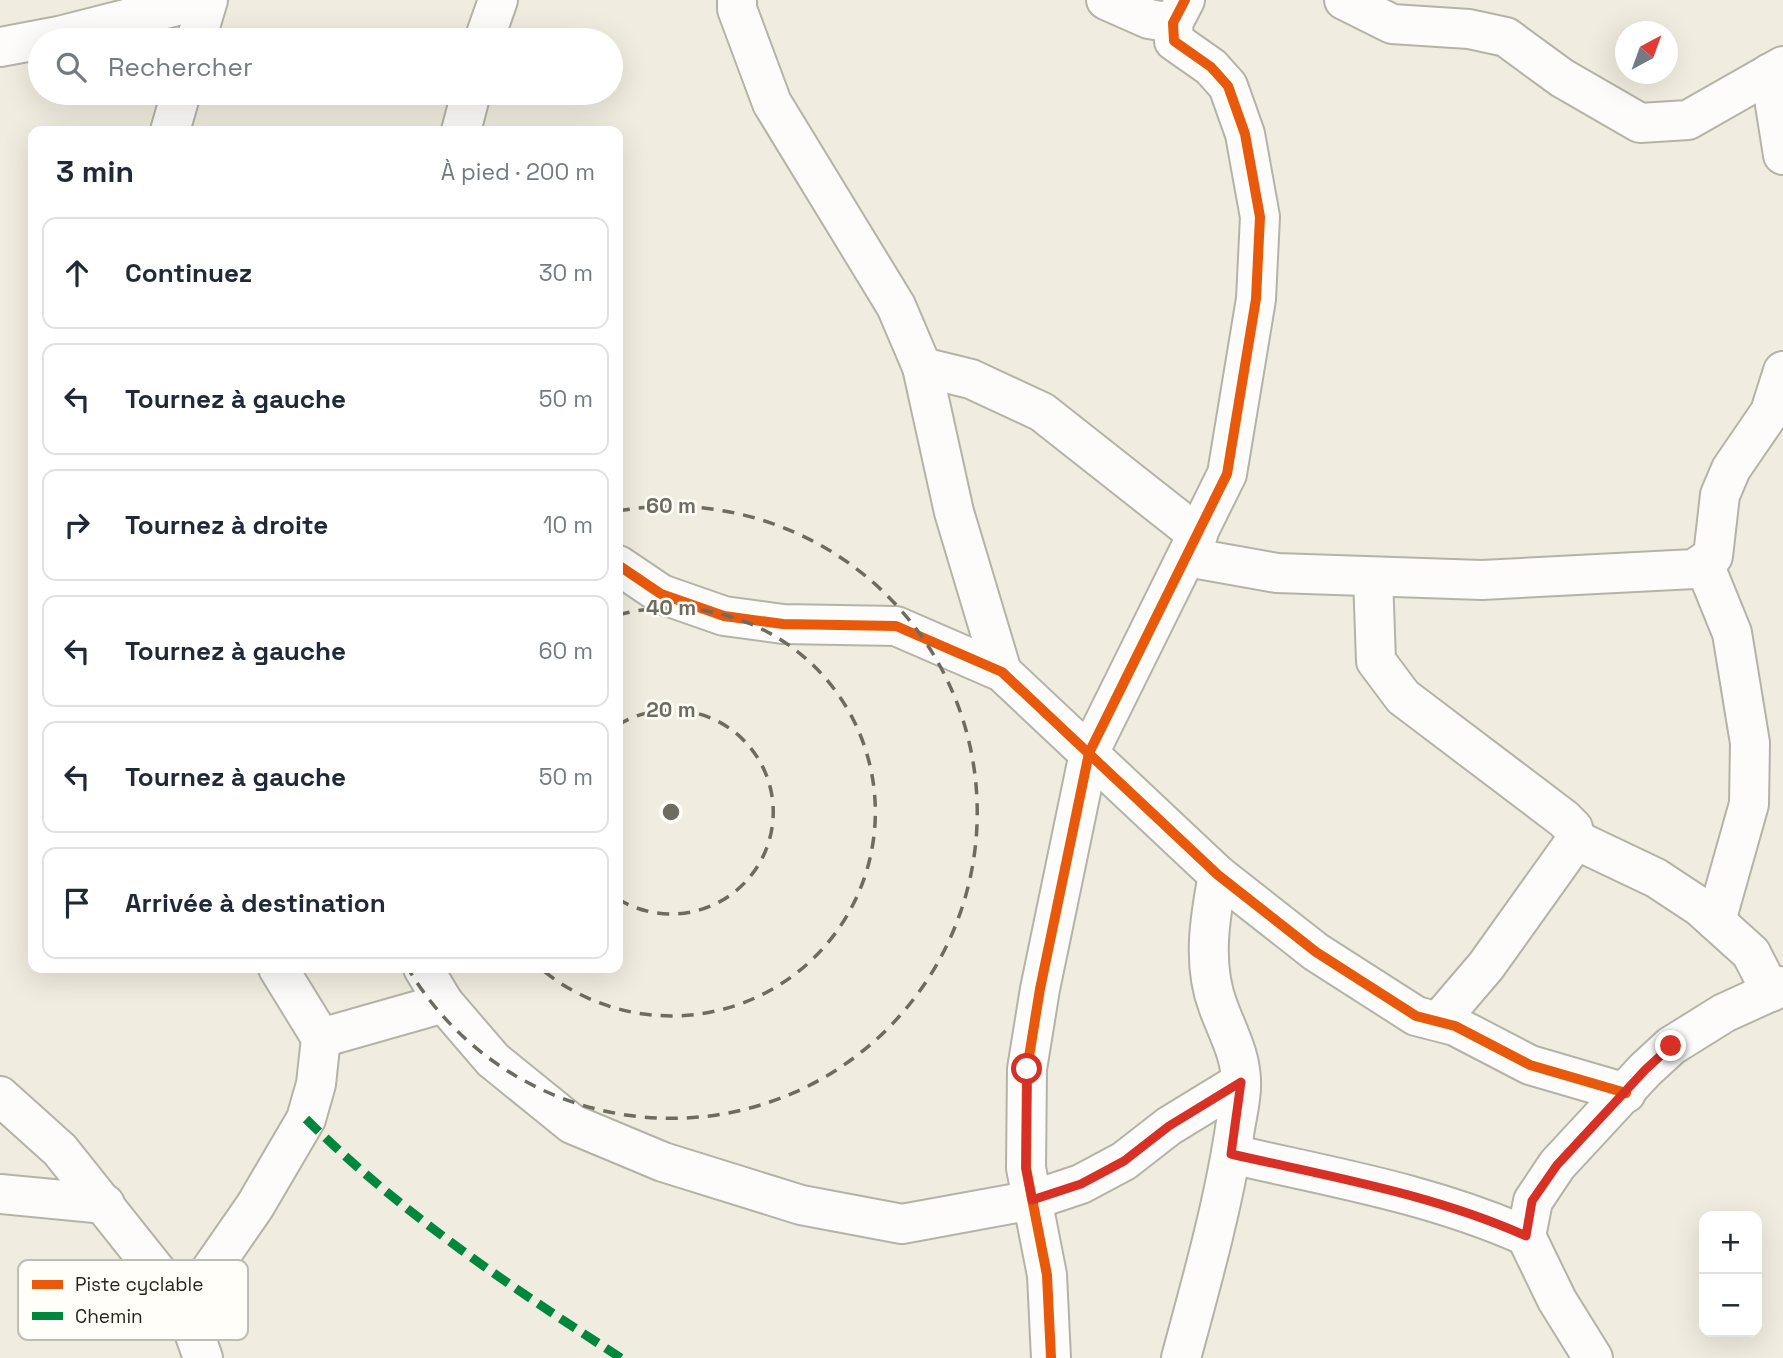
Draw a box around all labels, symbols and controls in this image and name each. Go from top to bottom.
north arrow [1615,21,1678,84]
search box [28,28,623,105]
icon: search [52,48,90,86]
text: Rechercher [108,50,253,84]
text: 3 min [56,152,134,191]
text: À pied · 200 m [441,157,595,187]
icon: ahead [58,254,96,292]
text: Continuez [125,256,252,290]
text: 30 m [539,258,593,288]
icon: left [58,380,96,418]
text: Tournez à gauche [125,382,346,416]
text: 50 m [539,384,593,414]
text: 60 m [646,492,696,519]
icon: right [58,506,96,544]
text: Tournez à droite [125,508,328,542]
text: 10 m [543,510,593,540]
text: 40 m [646,594,696,621]
icon: left [58,632,96,670]
text: Tournez à gauche [125,634,346,668]
text: 60 m [538,636,593,666]
text: 20 m [646,696,696,723]
icon: left [58,758,96,796]
text: Tournez à gauche [125,760,346,794]
text: 50 m [539,762,593,792]
centre of rings [659,800,683,824]
icon: arrive [58,884,96,922]
text: Arrivée à destination [125,886,386,920]
route end [1655,1030,1686,1061]
route start [1011,1053,1042,1084]
map controls [1699,1211,1762,1337]
button: + [1699,1211,1762,1274]
legend [18,1260,248,1340]
text: Piste cyclable [75,1272,203,1297]
button: − [1699,1274,1762,1337]
text: Chemin [75,1304,143,1329]

